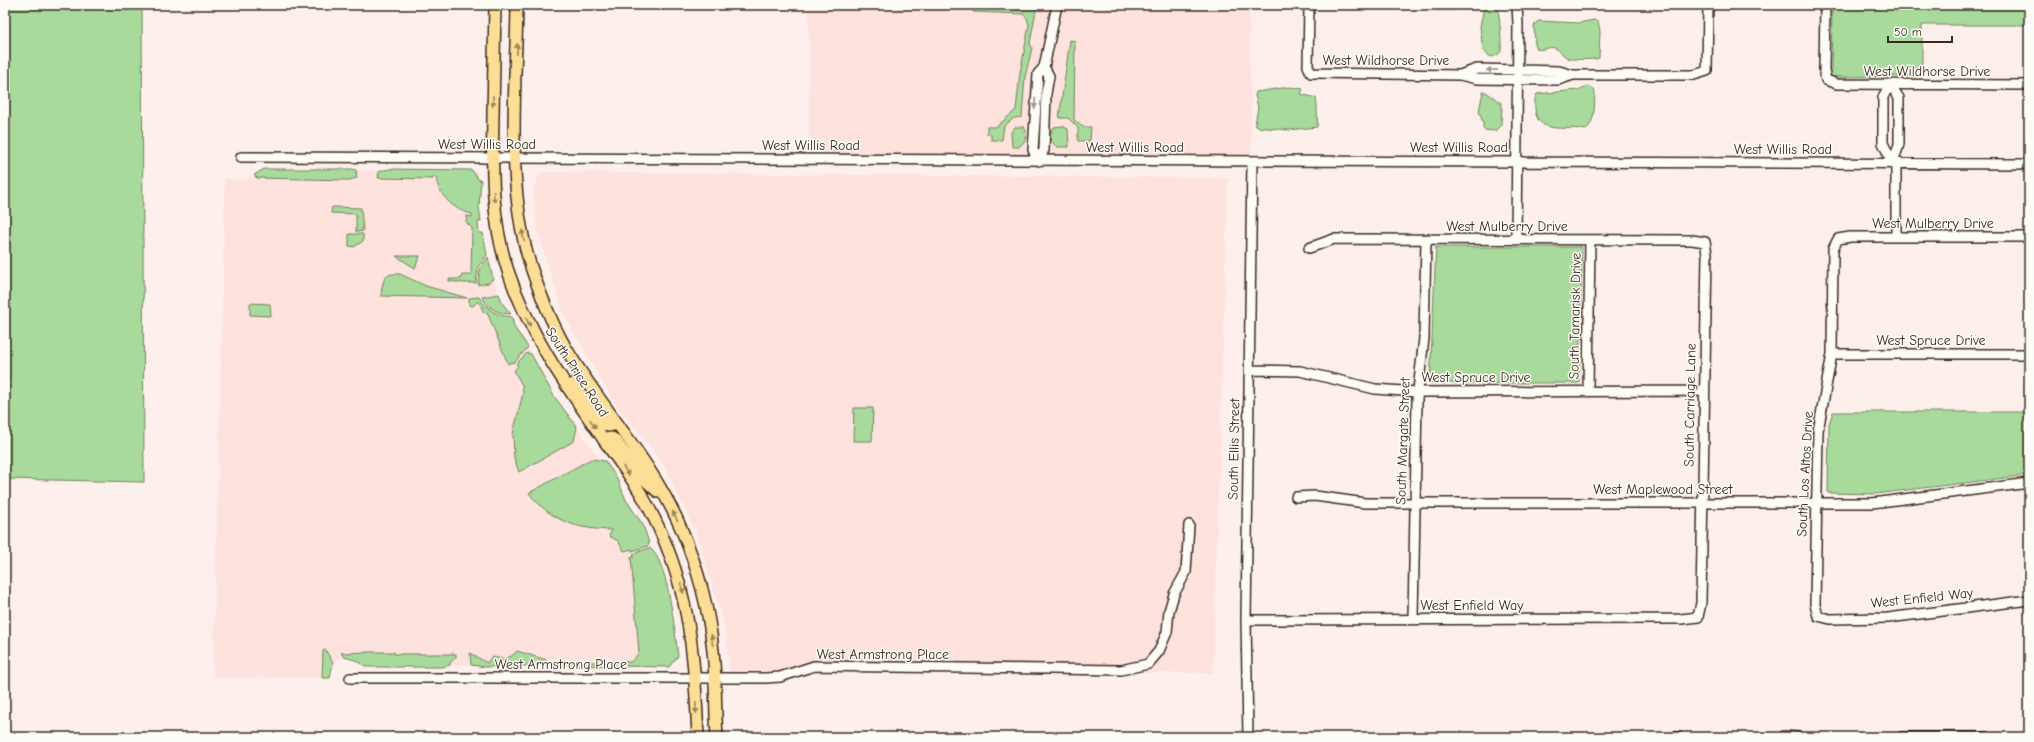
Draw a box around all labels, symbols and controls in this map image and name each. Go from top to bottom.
scale bar [1888,18,1952,44]
text: 50 m [1894,25,1922,39]
one-way arrow [513,43,520,55]
street label: West Wildhorse Drive [1323,52,1449,69]
street label: West Wildhorse Drive [1864,63,1990,80]
one-way arrow [1485,67,1498,73]
one-way arrow [490,95,496,108]
one-way arrow [1031,97,1038,109]
street label: West Willis Road [438,136,536,153]
street label: West Willis Road [762,137,860,154]
street label: West Willis Road [1086,139,1184,156]
street label: West Willis Road [1410,139,1508,156]
street label: West Willis Road [1734,141,1832,158]
one-way arrow [491,191,497,203]
street label: West Mulberry Drive [1872,215,1994,232]
street label: West Mulberry Drive [1446,218,1568,235]
one-way arrow [519,229,525,241]
street label: South Tamarisk Drive [1565,253,1585,379]
one-way arrow [525,316,531,327]
street label: South Price Road [542,324,612,420]
street label: West Spruce Drive [1876,332,1986,349]
street label: South Carriage Lane [1680,343,1700,467]
street label: West Spruce Drive [1421,369,1531,386]
street label: South Margate Street [1392,376,1414,505]
street label: South Ellis Street [1225,397,1243,500]
street label: South Los Altos Drive [1793,411,1817,537]
one-way arrow [589,419,597,429]
one-way arrow [622,466,630,476]
street label: West Maplewood Street [1593,481,1734,498]
one-way arrow [671,510,678,522]
one-way arrow [679,582,685,594]
street label: West Enfield Way [1870,584,1975,612]
street label: West Enfield Way [1421,597,1524,614]
one-way arrow [708,634,715,646]
street label: West Armstrong Place [817,646,949,663]
street label: West Armstrong Place [495,656,627,673]
one-way arrow [693,702,700,714]

